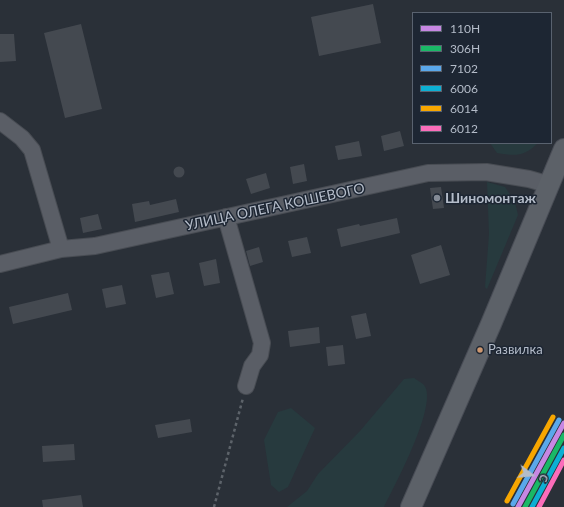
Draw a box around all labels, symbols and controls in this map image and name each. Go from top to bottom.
legend [412,12,552,144]
text: 110Н [450,21,480,36]
text: 306Н [450,41,480,56]
text: 7102 [450,61,478,76]
text: 6006 [450,81,478,96]
text: 6014 [450,101,478,116]
text: 6012 [450,121,478,136]
street label: УЛИЦА ОЛЕГА КОШЕВОГО [184,180,366,234]
place label: Шиномонтаж [445,190,536,206]
marker: Шиномонтаж [432,193,442,203]
place label: Развилка [488,342,543,358]
marker: Развилка [475,345,485,355]
north arrow [512,455,552,495]
text: С [537,473,551,484]

